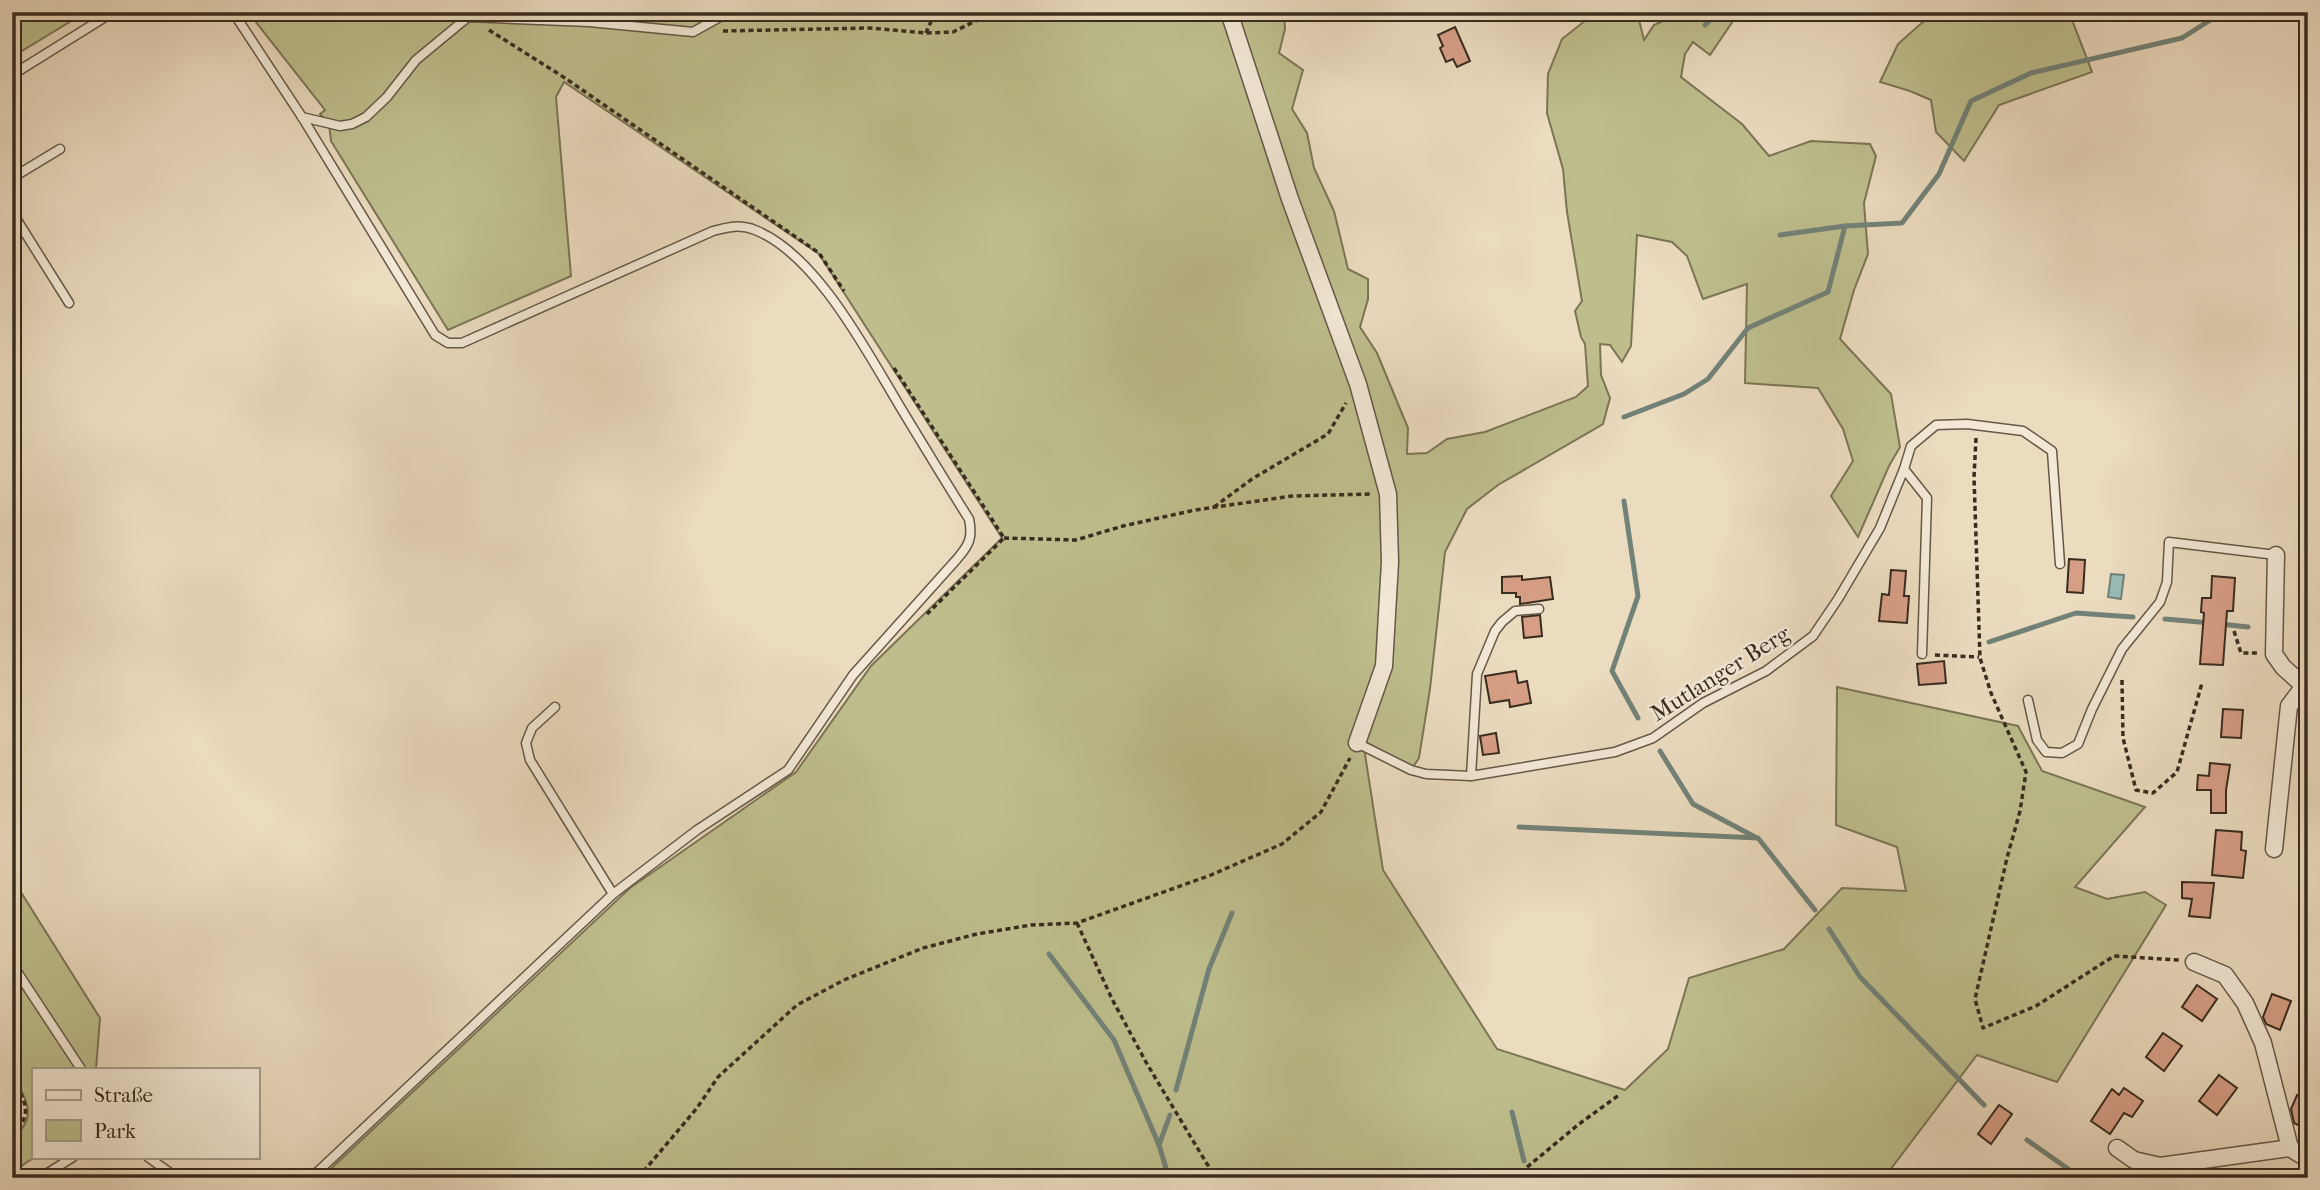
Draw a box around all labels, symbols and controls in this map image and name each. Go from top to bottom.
street label: Mutlanger Berg [1646,619,1795,727]
legend [32,1068,259,1158]
text: Straße [94,1083,153,1107]
text: Park [94,1119,136,1143]

